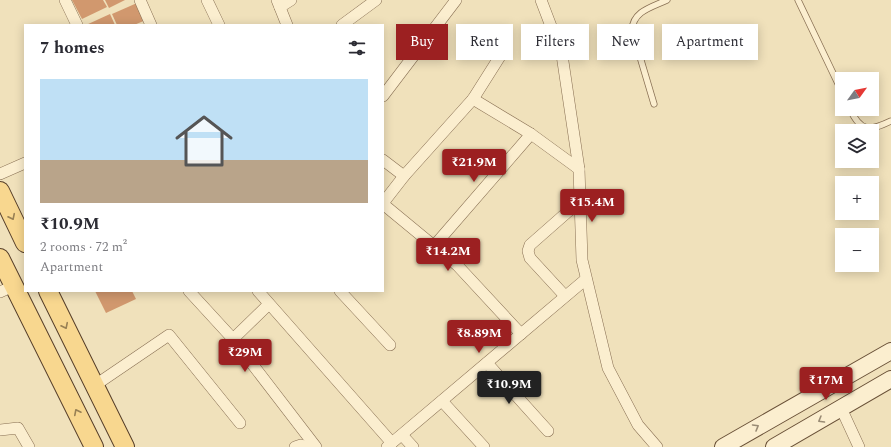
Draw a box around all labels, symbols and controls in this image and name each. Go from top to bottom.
chip: Buy [396,24,448,60]
chip: Rent [456,24,513,60]
chip: Filters [521,24,589,60]
chip: New [597,24,654,60]
chip: Apartment [662,24,758,60]
text: 7 homes [40,35,105,61]
icon: filters [346,37,368,59]
north arrow [835,72,879,116]
map controls [835,72,879,272]
icon: home [168,105,240,177]
button: layers [835,124,879,168]
pin: ₹21.9M [441,149,507,183]
text: ₹21.9M [451,152,497,172]
button: + [835,176,879,220]
pin: ₹15.4M [559,189,625,223]
text: ₹15.4M [569,192,615,212]
text: ₹10.9M [40,211,100,237]
one-way arrow [8,212,15,220]
button: − [835,228,879,272]
text: 2 rooms · 72 m² [40,237,127,257]
pin: ₹14.2M [415,238,481,272]
text: ₹14.2M [425,241,471,261]
text: Apartment [40,257,103,277]
pin: ₹8.89M [446,320,512,354]
one-way arrow [60,322,68,329]
text: ₹8.89M [456,323,502,343]
pin: ₹29M [221,339,269,373]
text: ₹29M [228,342,262,362]
pin: ₹17M [802,367,850,401]
text: ₹17M [809,370,843,390]
pin: ₹10.9M [476,371,542,405]
text: ₹10.9M [486,374,532,394]
one-way arrow [74,409,82,416]
one-way arrow [818,415,825,422]
one-way arrow [752,425,759,432]

